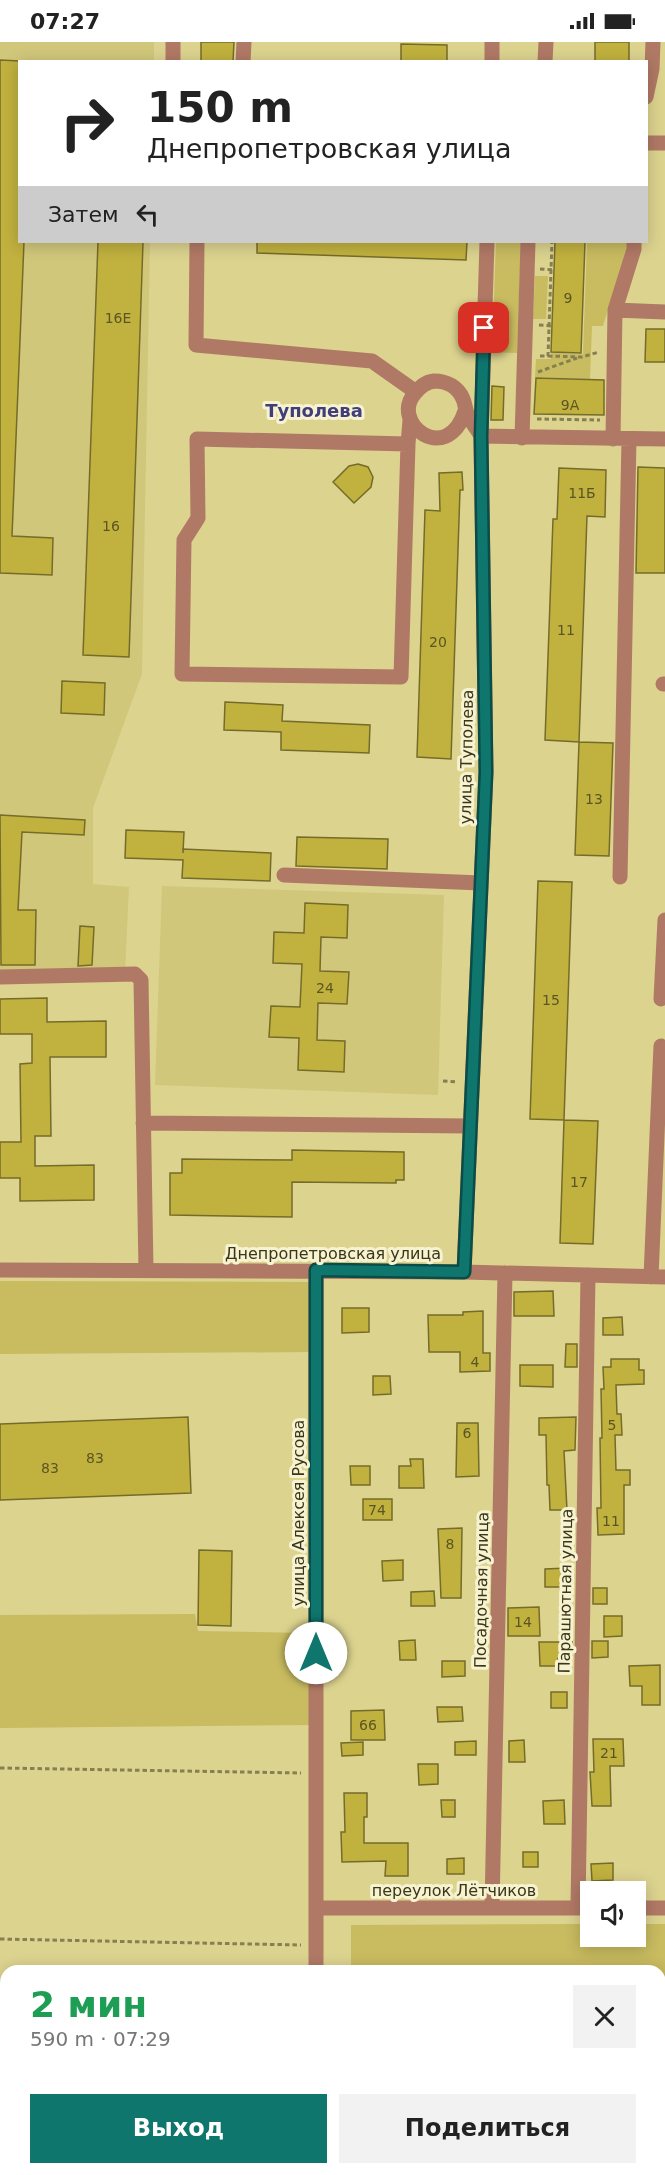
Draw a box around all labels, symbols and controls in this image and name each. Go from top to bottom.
text: 07:27 [30,9,100,34]
text: 150 m [147,83,293,132]
icon: right [48,84,126,162]
text: Днепропетровская улица [147,133,511,164]
icon: left [131,198,164,231]
text: Затем [48,202,119,227]
house number: 9 [564,290,572,306]
pin [458,302,509,353]
house number: 16Е [105,310,131,326]
icon: arrive [467,311,500,344]
house number: 9А [561,397,580,413]
district label: Туполева [265,400,363,421]
house number: 11Б [568,485,596,501]
house number: 16 [102,518,120,534]
house number: 11 [557,622,575,638]
house number: 20 [429,634,447,650]
street label: улица Туполева [456,690,477,825]
house number: 13 [585,791,603,807]
house number: 24 [316,980,334,996]
house number: 15 [542,992,560,1008]
house number: 17 [570,1174,588,1190]
street label: Днепропетровская улица [225,1244,441,1263]
house number: 4 [471,1354,480,1370]
house number: 5 [608,1417,616,1433]
street label: улица Алексея Русова [289,1420,308,1606]
house number: 6 [463,1425,472,1441]
house number: 83 [86,1450,104,1466]
house number: 83 [41,1460,59,1476]
house number: 74 [368,1502,386,1518]
street label: Парашютная улица [555,1508,576,1674]
street label: Посадочная улица [471,1512,492,1668]
house number: 11 [602,1513,620,1529]
house number: 8 [446,1536,454,1552]
house number: 14 [514,1614,532,1630]
position arrow [284,1621,348,1685]
house number: 66 [359,1717,377,1733]
house number: 21 [600,1745,618,1761]
street label: переулок Лётчиков [372,1881,536,1900]
map controls [580,1881,646,1947]
button: sound [580,1881,646,1947]
text: 2 мин [30,1984,147,2025]
button: close [573,1985,636,2048]
text: 590 m · 07:29 [30,2027,171,2051]
button: Выход [30,2094,327,2163]
button: Поделиться [339,2094,636,2163]

